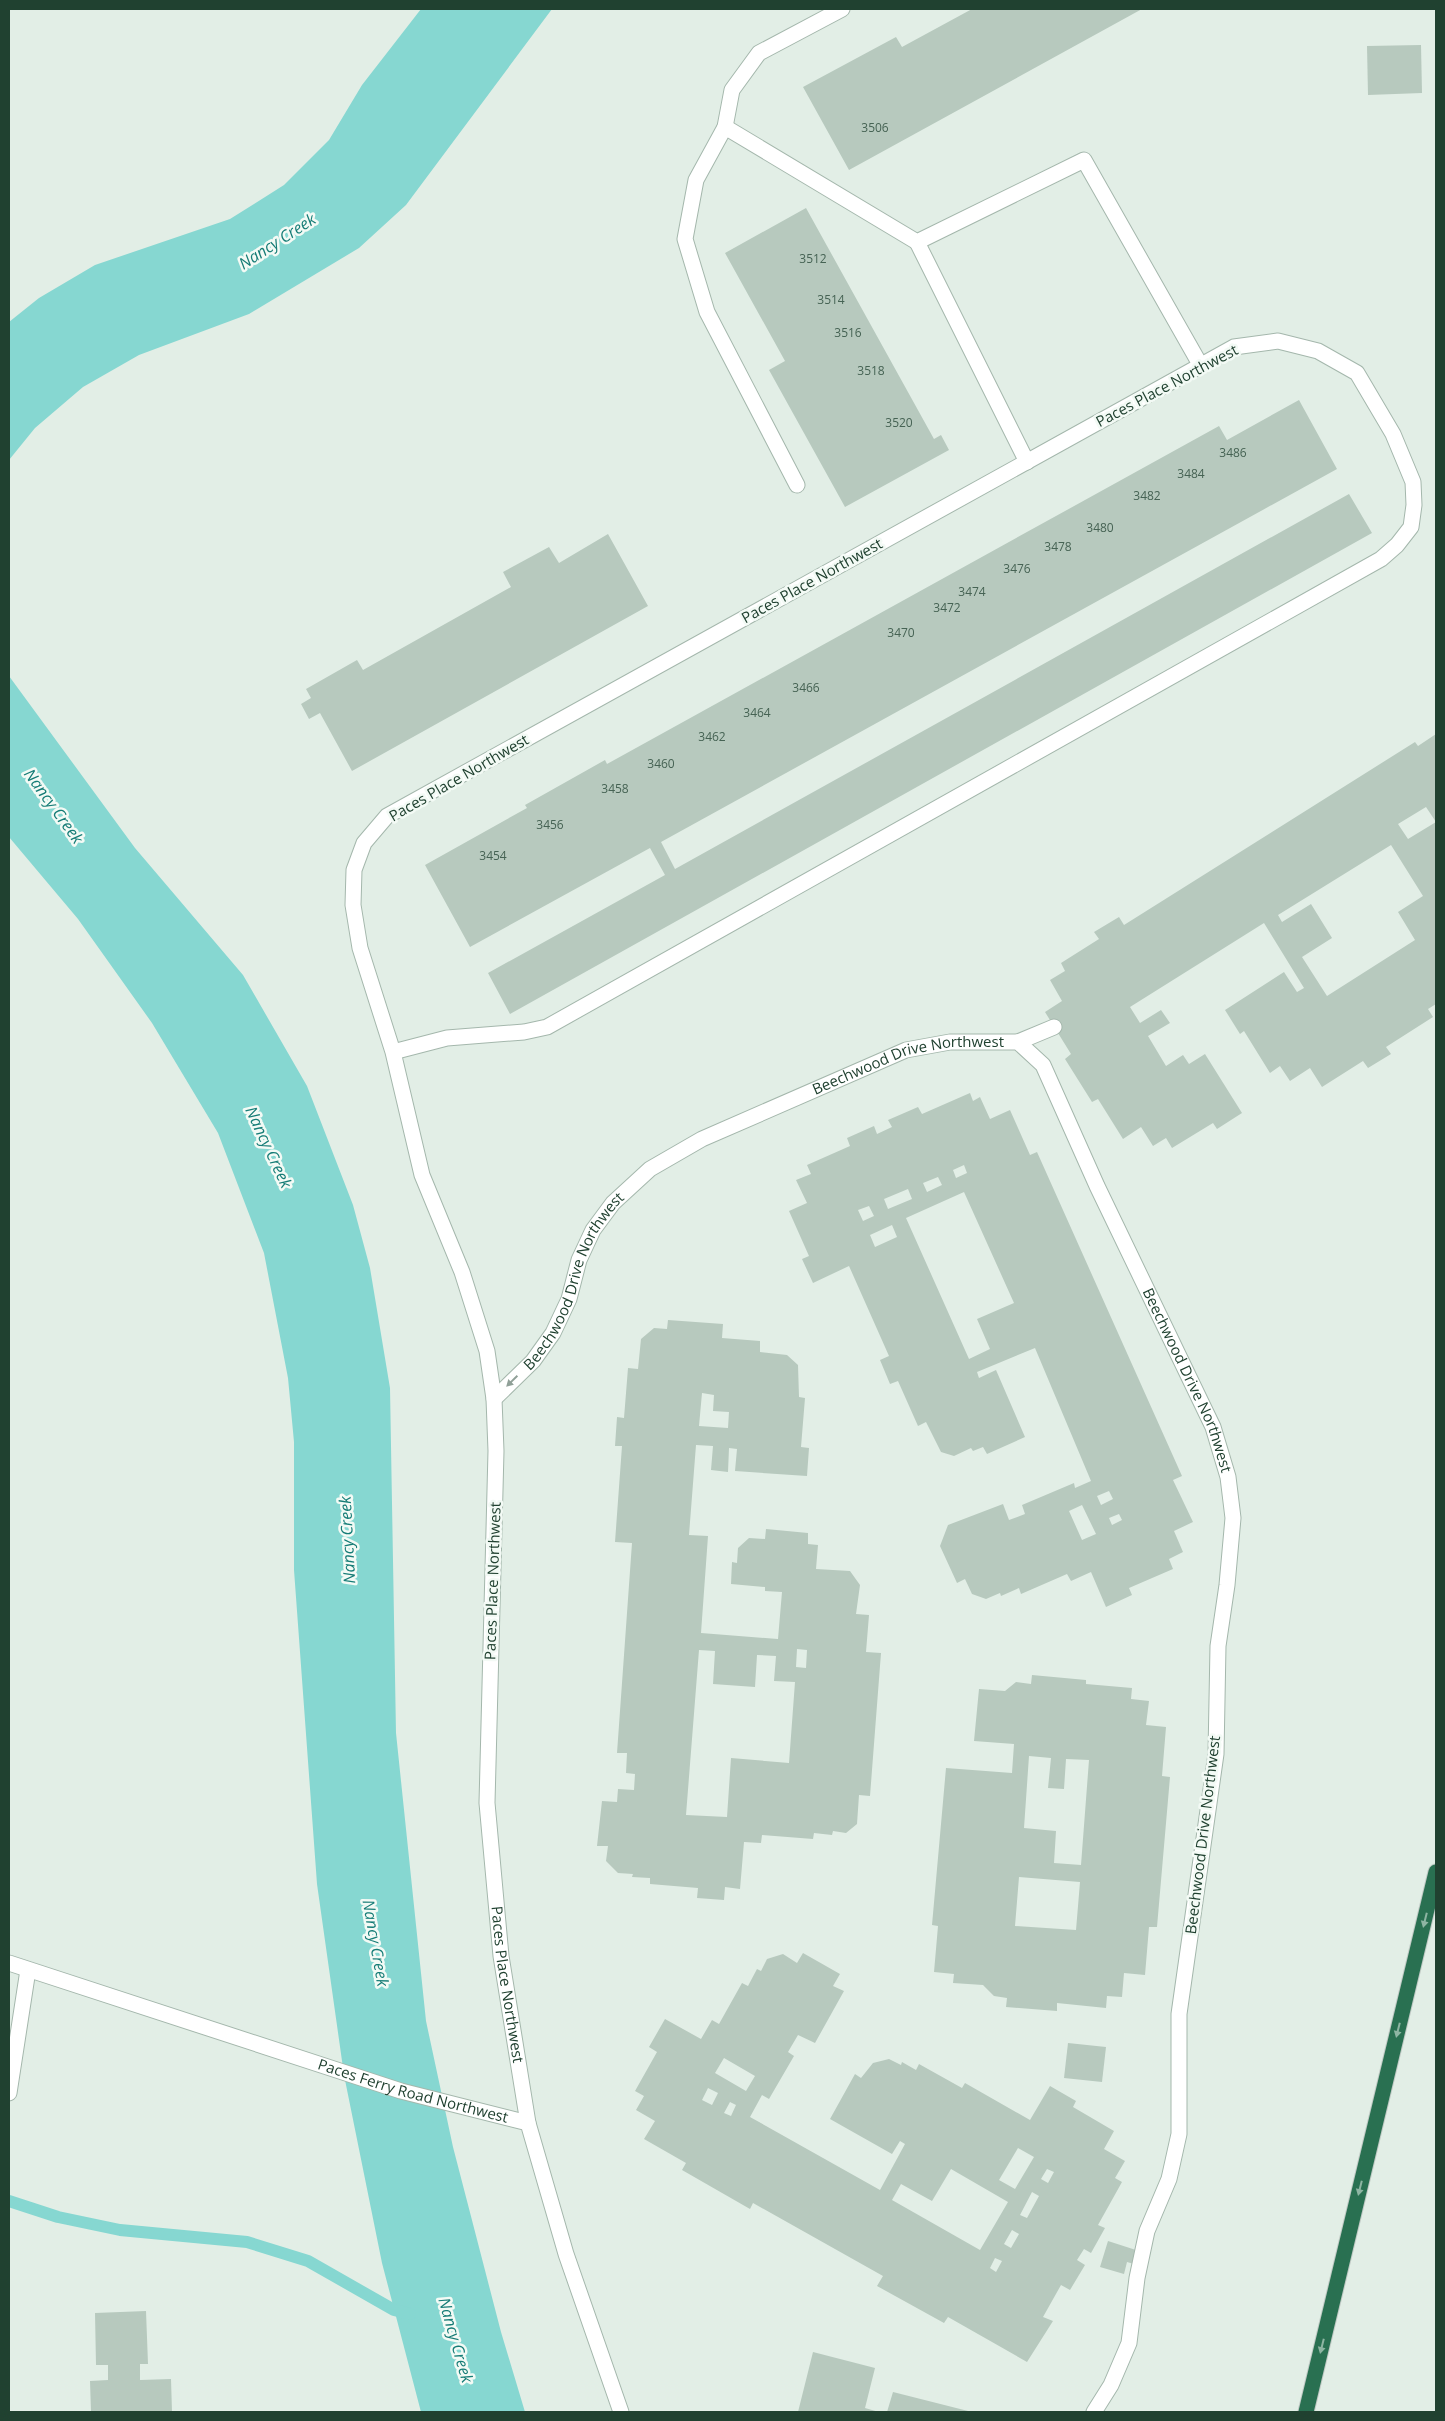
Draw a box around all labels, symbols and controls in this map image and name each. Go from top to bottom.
house number: 3506 [861,119,889,136]
water label: Nancy Creek [234,207,321,274]
house number: 3512 [799,250,827,267]
house number: 3514 [817,291,845,308]
house number: 3516 [834,324,862,341]
street label: Paces Place Northwest [1092,339,1241,431]
house number: 3518 [857,362,885,379]
house number: 3520 [885,414,913,431]
house number: 3486 [1219,444,1247,461]
house number: 3484 [1177,465,1205,482]
house number: 3482 [1133,487,1161,504]
house number: 3480 [1086,519,1114,536]
street label: Paces Place Northwest [737,533,886,627]
house number: 3478 [1044,538,1072,555]
house number: 3476 [1003,560,1031,577]
house number: 3474 [958,583,986,600]
house number: 3472 [933,599,961,616]
house number: 3470 [887,624,915,641]
house number: 3466 [792,679,820,696]
house number: 3464 [743,704,771,721]
house number: 3462 [698,728,726,745]
street label: Paces Place Northwest [385,729,532,825]
house number: 3460 [647,755,675,772]
water label: Nancy Creek [19,764,89,849]
house number: 3458 [601,780,629,797]
house number: 3456 [536,816,564,833]
house number: 3454 [479,847,507,864]
street label: Beechwood Drive Northwest [809,1031,1004,1099]
water label: Nancy Creek [240,1103,298,1192]
street label: Beechwood Drive Northwest [519,1187,628,1374]
street label: Beechwood Drive Northwest [1139,1284,1237,1475]
one-way arrow [506,1375,518,1387]
water label: Nancy Creek [334,1494,360,1584]
street label: Paces Place Northwest [479,1502,505,1660]
street label: Beechwood Drive Northwest [1180,1734,1224,1935]
water label: Nancy Creek [358,1898,395,1989]
street label: Paces Place Northwest [487,1905,529,2064]
one-way arrow [1421,1912,1429,1927]
one-way arrow [1394,2022,1402,2037]
street label: Paces Ferry Road Northwest [315,2054,511,2127]
one-way arrow [1356,2180,1364,2195]
water label: Nancy Creek [433,2295,479,2386]
one-way arrow [1318,2338,1326,2353]

